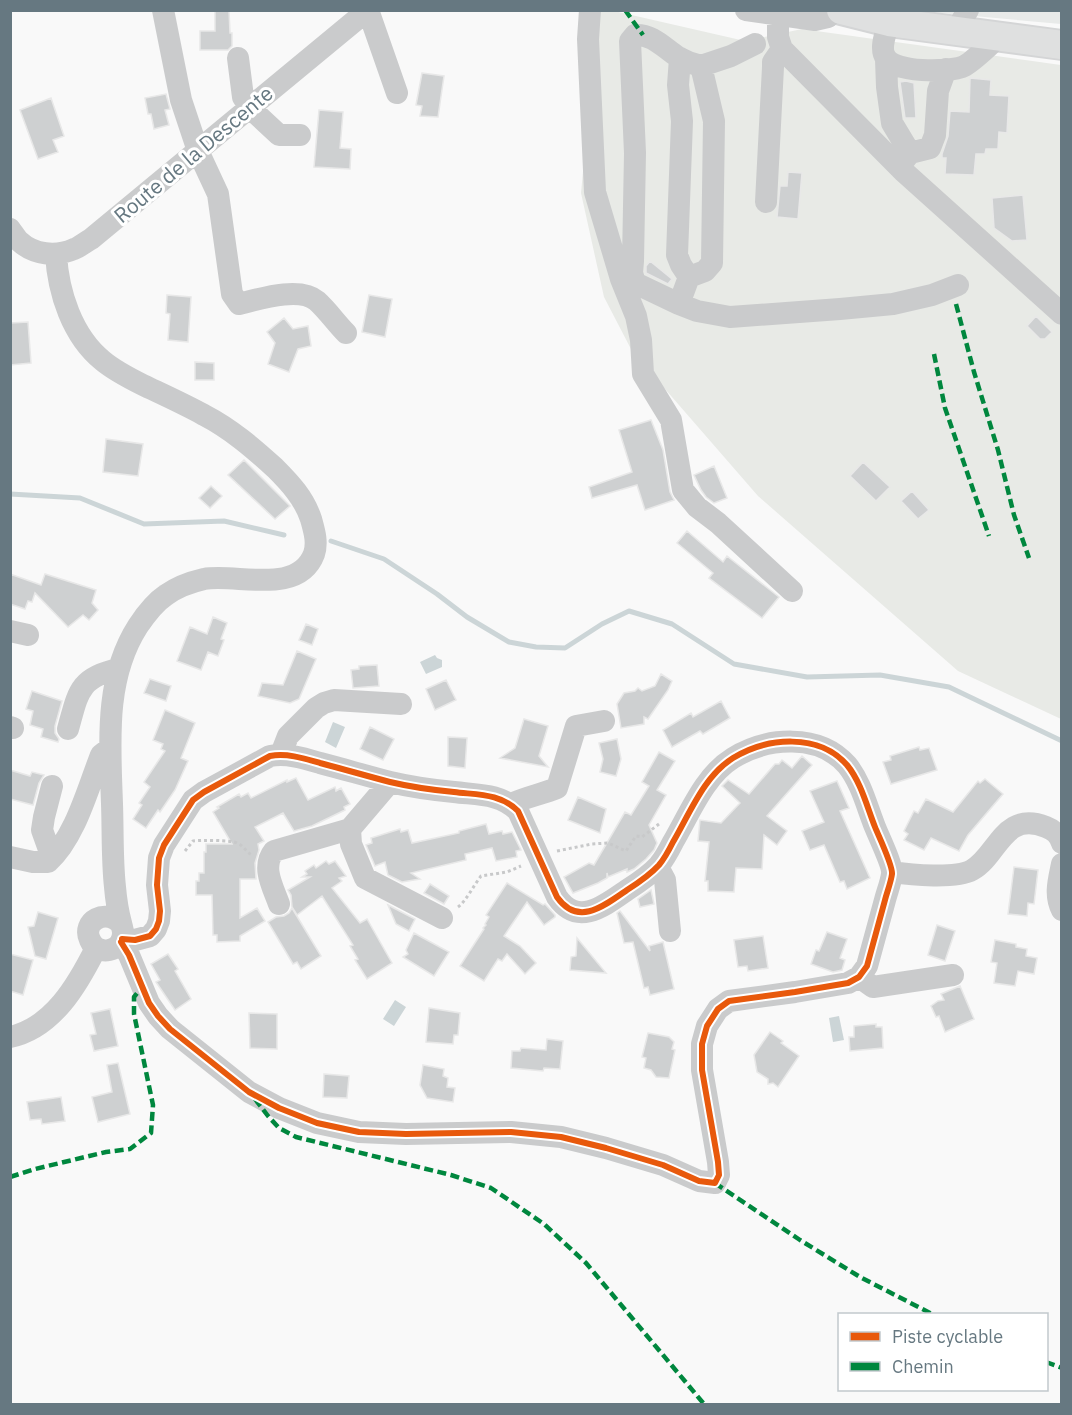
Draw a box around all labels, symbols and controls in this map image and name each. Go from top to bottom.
street label: Route de la Descente [108,79,278,229]
legend [838,1313,1048,1391]
text: Piste cyclable [892,1325,1003,1348]
text: Chemin [892,1355,954,1378]

